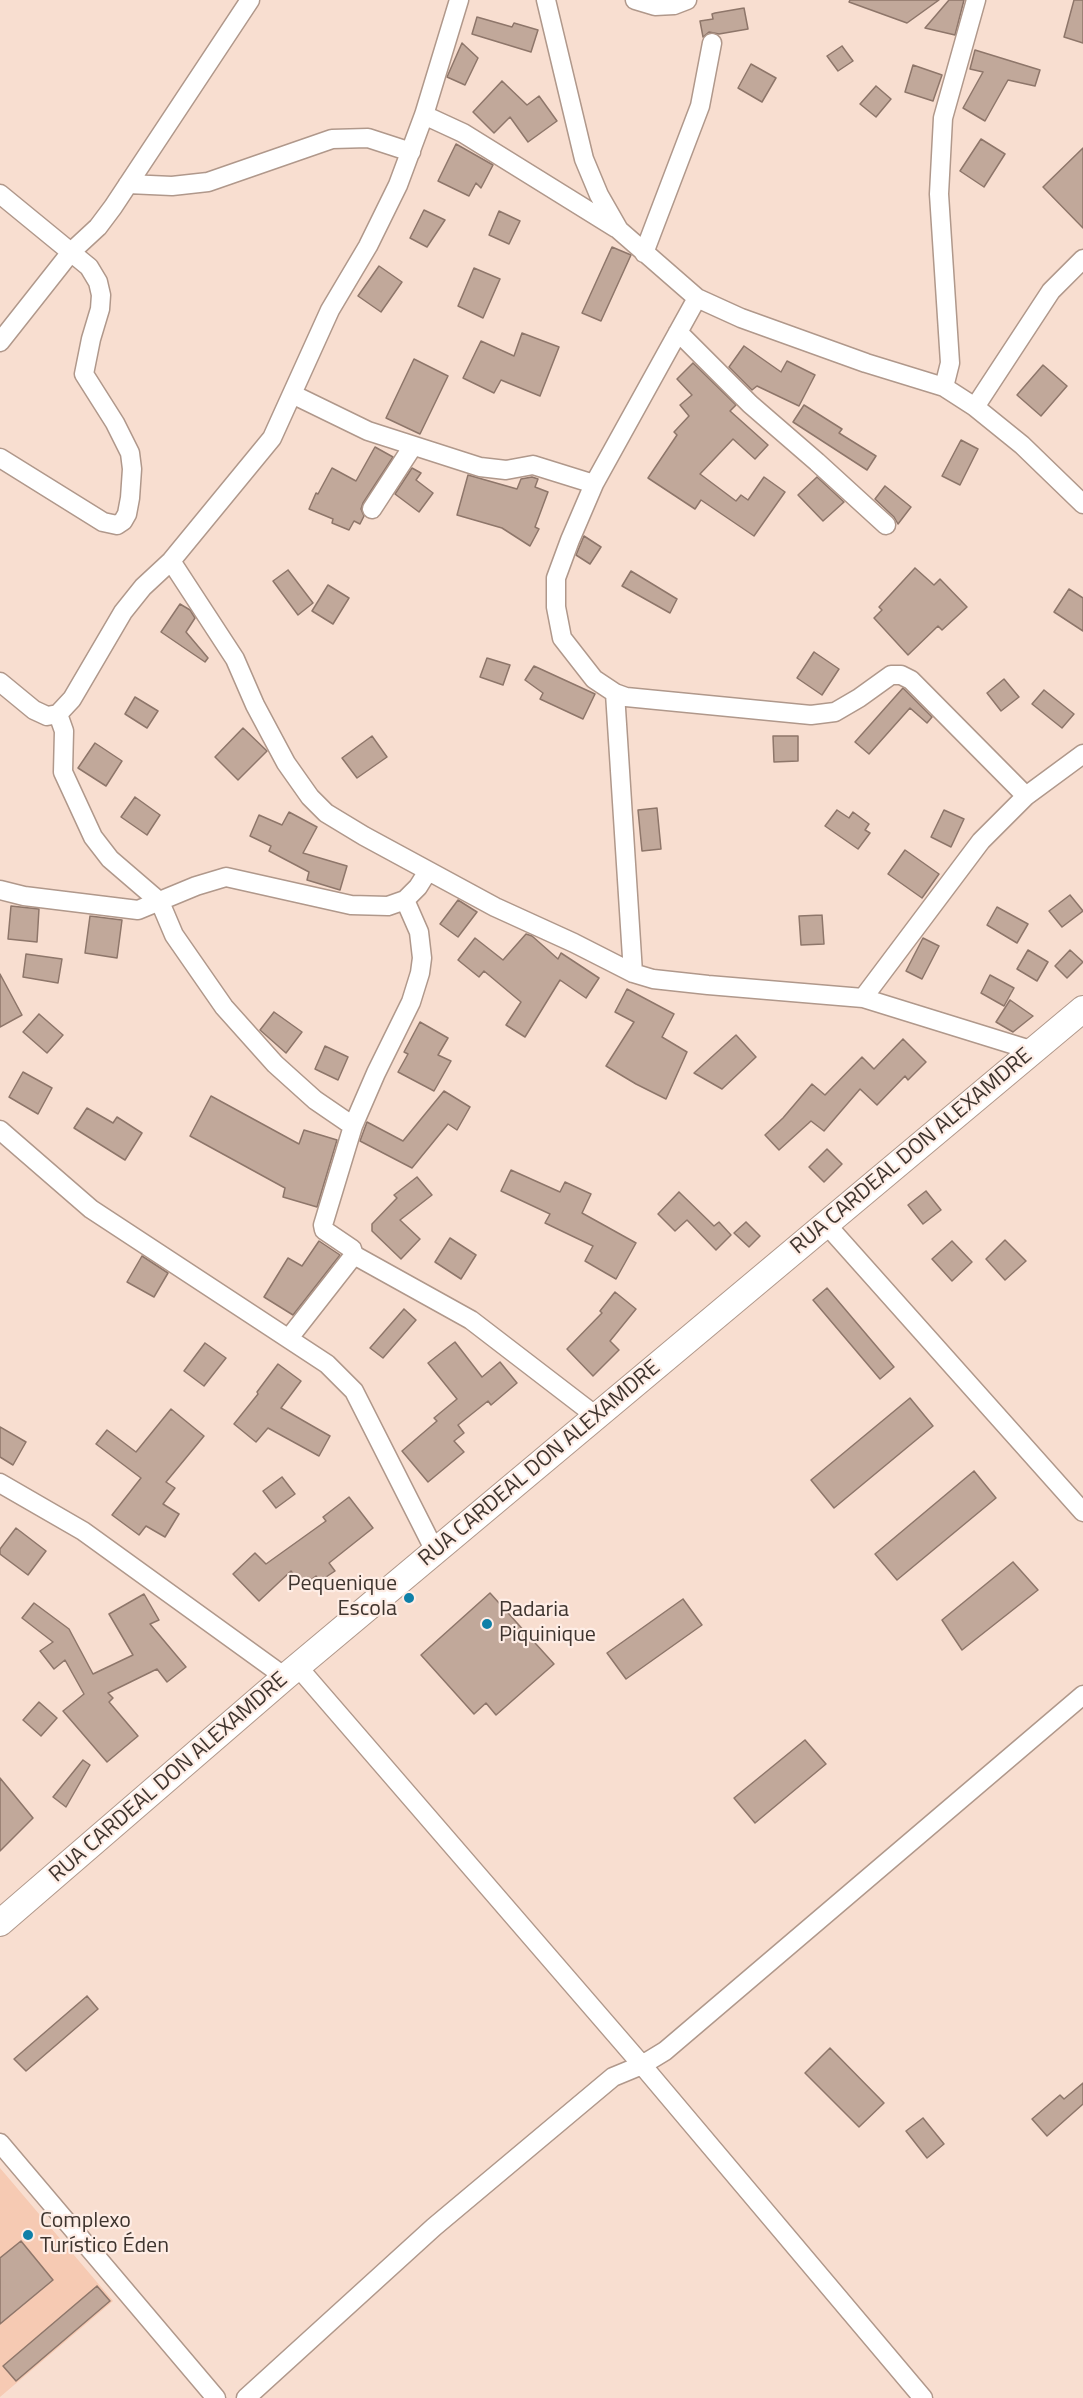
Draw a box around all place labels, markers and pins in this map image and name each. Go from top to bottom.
place label: Pequenique Escola [288,1572,397,1624]
marker: Pequenique Escola [402,1591,416,1605]
place label: Padaria Piquinique [499,1598,596,1650]
marker: Padaria Piquinique [480,1617,494,1631]
place label: Complexo Turístico Éden [40,2209,169,2260]
marker: Complexo Turístico Éden [21,2228,35,2242]

